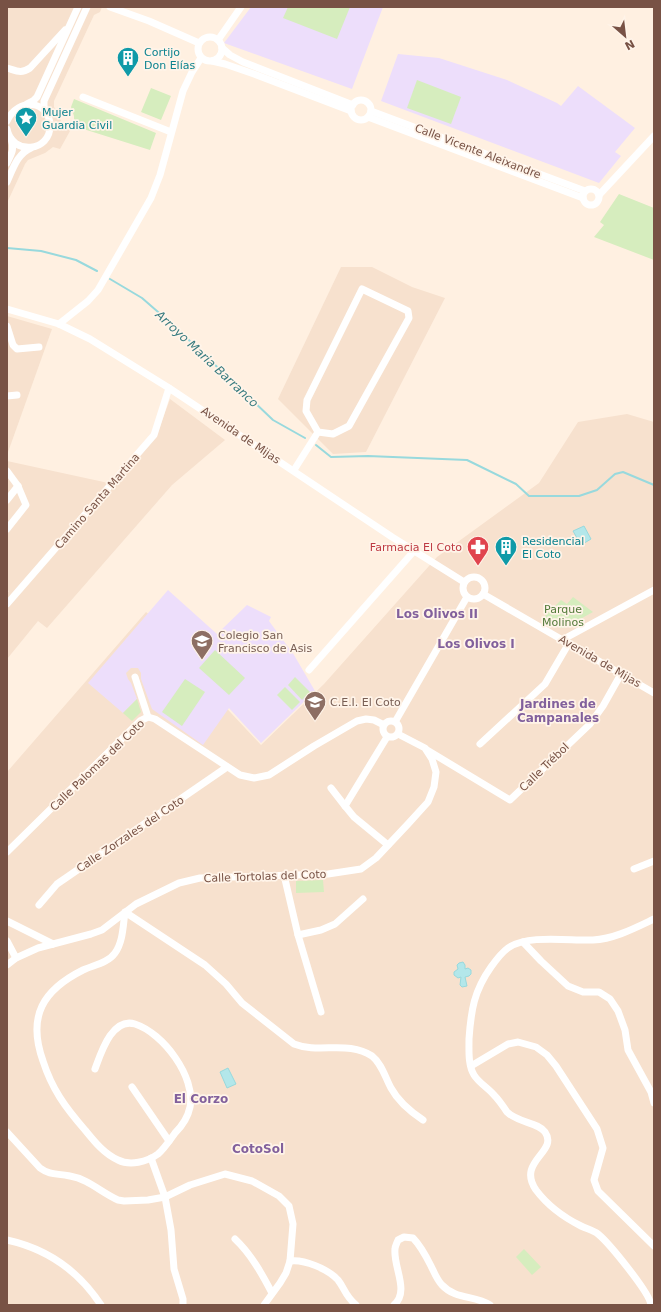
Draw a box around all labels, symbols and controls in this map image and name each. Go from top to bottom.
north arrow [605,16,645,56]
text: N [622,36,637,52]
building icon: Cortijo Don Elías [115,45,141,78]
place label: Cortijo Don Elías [144,46,195,72]
place icon: Mujer Guardia Civil [13,105,39,138]
place label: Mujer Guardia Civil [42,106,112,132]
street label: Calle Vicente Aleixandre [413,121,543,182]
water label: Arroyo Maria Barranco [152,307,261,410]
street label: Avenida de Mijas [199,404,283,467]
street label: Camino Santa Martina [52,451,142,552]
pharmacy icon: Farmacia El Coto [465,534,491,567]
building icon: Residencial El Coto [493,534,519,567]
place label: Residencial El Coto [522,535,584,561]
place label: Farmacia El Coto [370,541,462,554]
park label: Parque Molinos [542,603,584,629]
district label: Los Olivos II [396,607,478,621]
school or university icon: Colegio San Francisco de Asis [189,628,215,661]
place label: Colegio San Francisco de Asis [218,629,312,655]
street label: Avenida de Mijas [556,633,643,690]
district label: Los Olivos I [437,637,515,651]
school or university icon: C.E.I. El Coto [302,689,328,722]
place label: C.E.I. El Coto [330,696,401,709]
district label: Jardines de Campanales [517,697,599,725]
street label: Calle Palomas del Coto [48,717,147,814]
street label: Calle Trébol [517,741,572,794]
street label: Calle Zorzales del Coto [74,793,187,875]
street label: Calle Tortolas del Coto [203,868,327,885]
district label: El Corzo [174,1092,228,1106]
district label: CotoSol [232,1142,284,1156]

